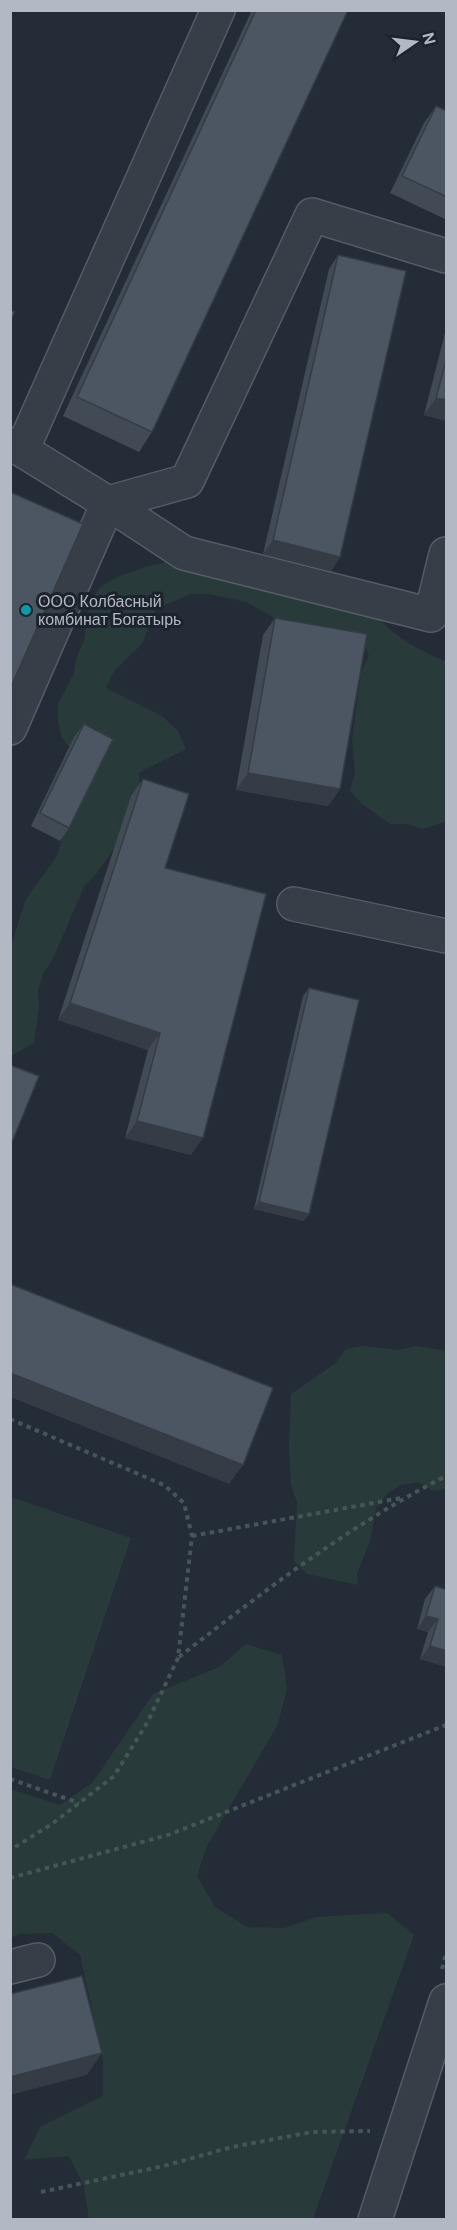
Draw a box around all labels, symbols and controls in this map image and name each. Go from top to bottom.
north arrow [385,12,445,72]
text: N [417,30,441,47]
place label: ООО Колбасный комбинат Богатырь [38,591,181,630]
marker: ООО Колбасный комбинат Богатырь [19,603,33,617]

